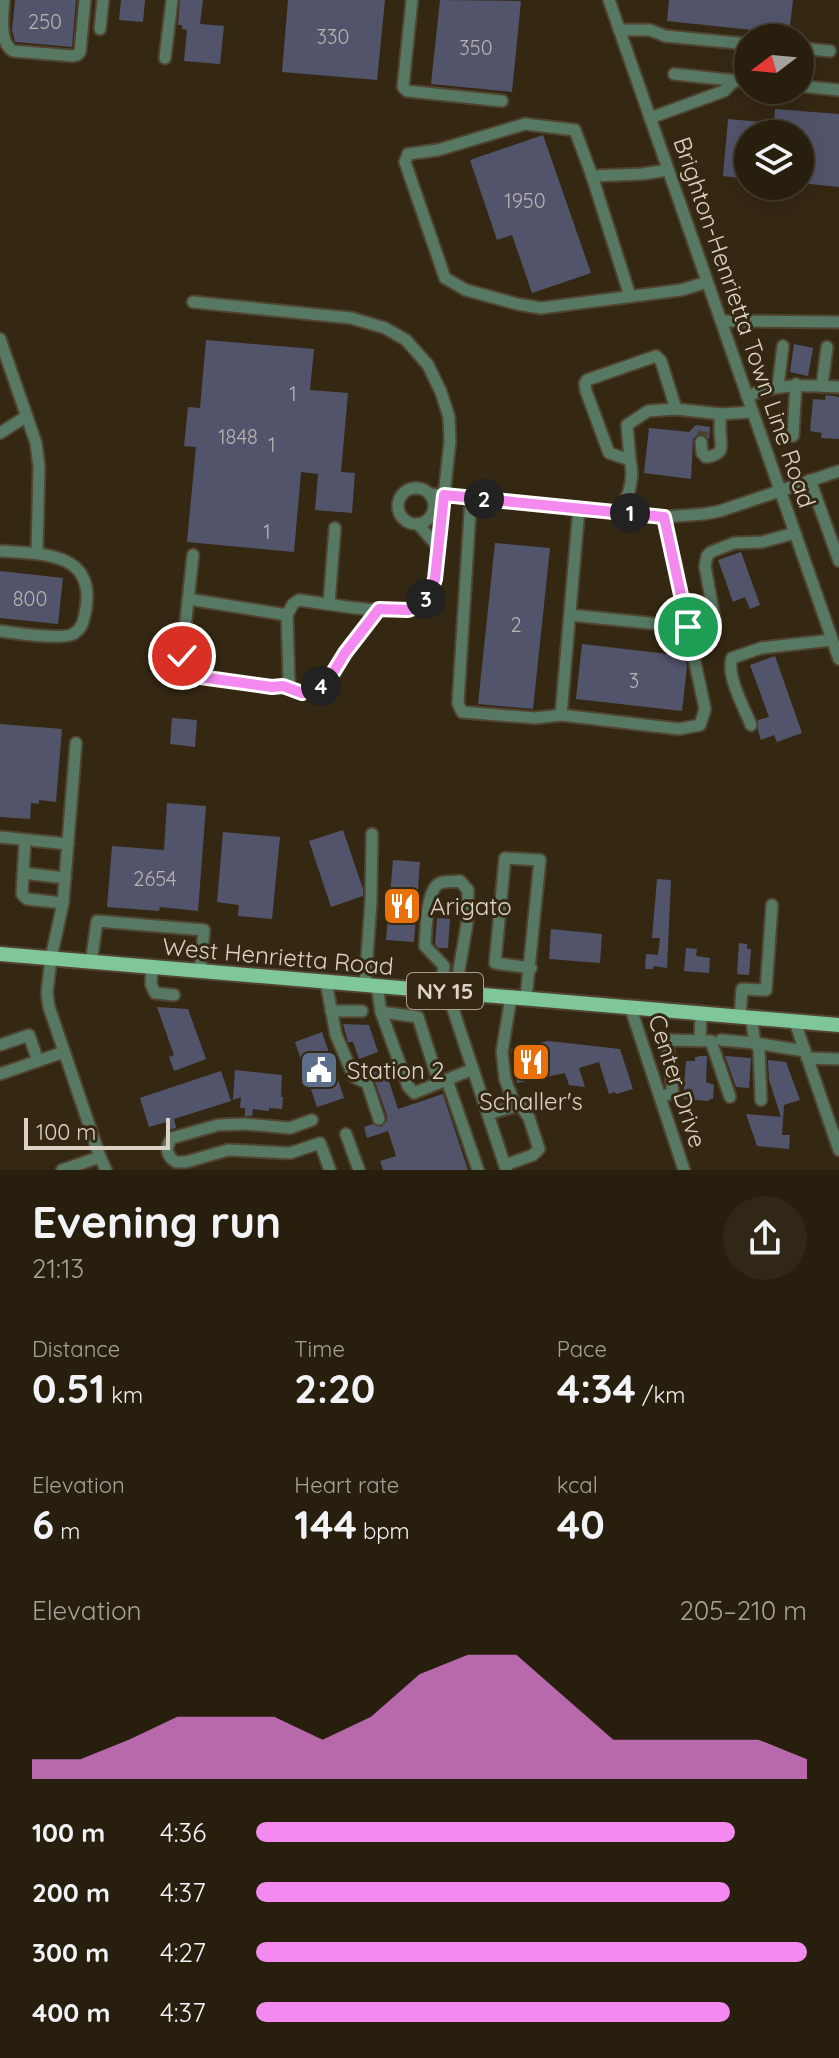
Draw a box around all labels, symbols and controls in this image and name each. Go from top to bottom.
house number: 250 [28,9,62,34]
house number: 330 [317,24,349,49]
north arrow [734,24,814,104]
map controls [734,24,814,200]
house number: 350 [459,35,493,60]
button: layers [734,120,814,200]
street label: Brighton-Henrietta Town Line Road [667,133,823,511]
house number: 1950 [504,188,546,213]
house number: 1 [289,381,297,406]
house number: 1848 [218,424,258,449]
house number: 1 [268,432,276,457]
pin: 2 [464,479,504,519]
text: 2 [478,485,490,513]
pin: 1 [610,493,650,533]
text: 1 [626,499,634,527]
house number: 1 [263,519,271,544]
pin: 3 [406,579,446,619]
text: 3 [420,585,432,613]
house number: 800 [13,586,47,611]
pin [654,593,722,661]
icon: arrive [666,605,710,649]
house number: 2 [510,612,522,637]
pin [148,622,216,690]
icon: check [160,634,204,678]
pin: 4 [301,666,341,706]
house number: 3 [629,668,639,693]
text: 4 [315,672,327,700]
house number: 2654 [133,866,177,891]
restaurant icon: Arigato [381,885,423,927]
place label: Arigato [430,891,512,921]
street label: West Henrietta Road [161,931,395,981]
road number: NY 15 [407,973,483,1009]
street label: Center Drive [642,1011,714,1151]
restaurant icon: Schaller's [510,1041,552,1083]
public building icon: Station 2 [298,1049,340,1091]
place label: Station 2 [347,1055,445,1085]
place label: Schaller's [479,1086,583,1116]
scale bar [24,1114,170,1150]
text: 100 m [36,1118,96,1146]
text: Evening run [32,1194,281,1249]
button: share [723,1196,807,1280]
text: 21:13 [32,1252,84,1285]
text: Distance [32,1335,120,1363]
text: Time [294,1335,345,1363]
text: Pace [557,1335,607,1363]
text: 0.51 [32,1363,105,1413]
text: 2:20 [294,1363,375,1413]
text: 4:34 [557,1363,636,1413]
text: km [105,1381,143,1409]
text: /km [636,1381,685,1409]
text: Elevation [32,1471,125,1499]
text: Heart rate [294,1471,399,1499]
text: kcal [557,1471,598,1499]
text: 6 [32,1499,54,1549]
text: 144 [294,1499,357,1549]
text: 40 [557,1499,605,1549]
text: m [54,1517,80,1545]
text: bpm [357,1517,410,1545]
text: Elevation [32,1594,142,1627]
text: 205–210 m [679,1594,807,1627]
text: 100 m [32,1816,105,1849]
text: 4:36 [160,1816,206,1849]
text: 200 m [32,1876,110,1909]
text: 4:37 [160,1876,206,1909]
text: 300 m [32,1936,109,1969]
text: 4:27 [160,1936,206,1969]
text: 400 m [32,1996,110,2029]
text: 4:37 [160,1996,206,2029]

